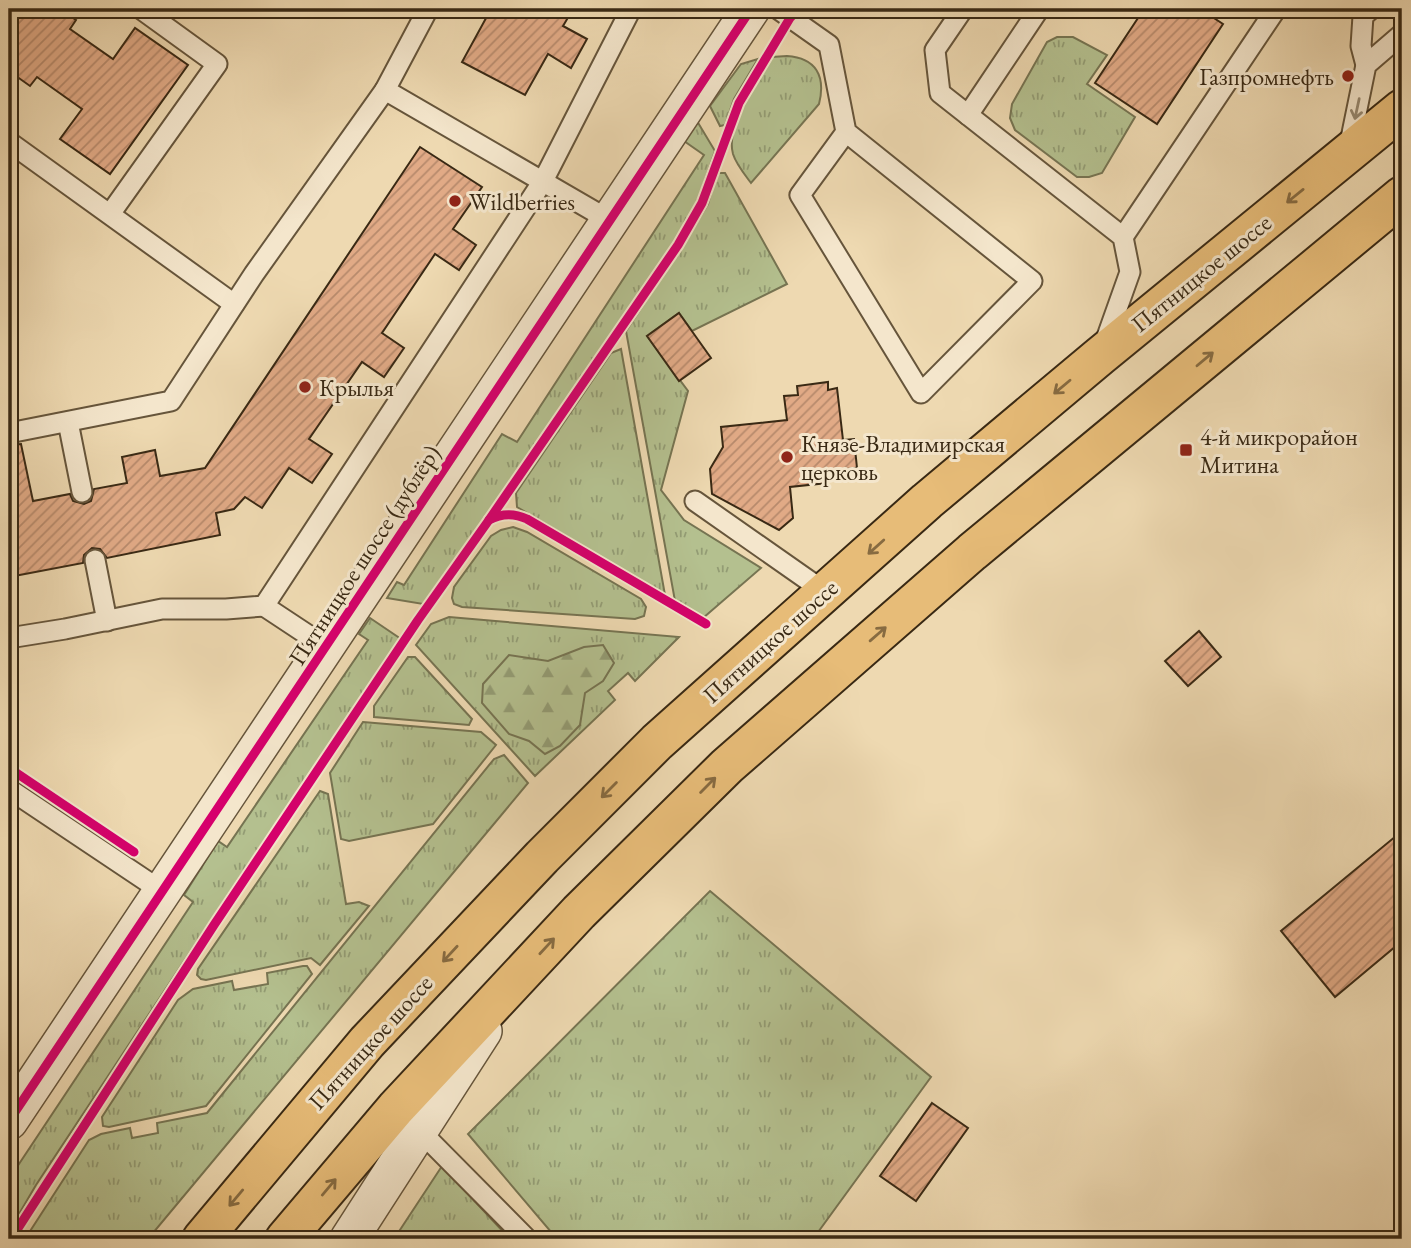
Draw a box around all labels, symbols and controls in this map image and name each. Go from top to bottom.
place label: Газпромнефть [1199,61,1334,92]
marker: Газпромнефть [1340,68,1356,84]
one-way arrow [1349,97,1363,120]
place label: Wildberries [469,186,575,217]
one-way arrow [1286,188,1304,204]
marker: Wildberries [447,193,463,209]
street label: Пятницкое шоссе [1125,207,1277,339]
one-way arrow [1196,351,1214,367]
place label: Крылья [319,372,394,403]
marker: Крылья [297,379,313,395]
one-way arrow [1054,379,1072,395]
place label: 4-й микрорайон Митина [1200,421,1358,480]
place label: Князе-Владимирская церковь [801,428,1005,487]
street label: Пятницкое шоссе (дублёр) [281,439,447,671]
marker: 4-й микрорайон Митина [1178,442,1194,458]
marker: Князе-Владимирская церковь [779,449,795,465]
one-way arrow [868,538,885,555]
street label: Пятницкое шоссе [696,572,844,710]
one-way arrow [869,626,887,642]
one-way arrow [699,776,716,793]
one-way arrow [600,782,617,799]
one-way arrow [539,938,556,955]
one-way arrow [442,945,459,962]
street label: Пятницкое шоссе [301,968,439,1116]
one-way arrow [321,1178,337,1196]
one-way arrow [228,1189,244,1207]

